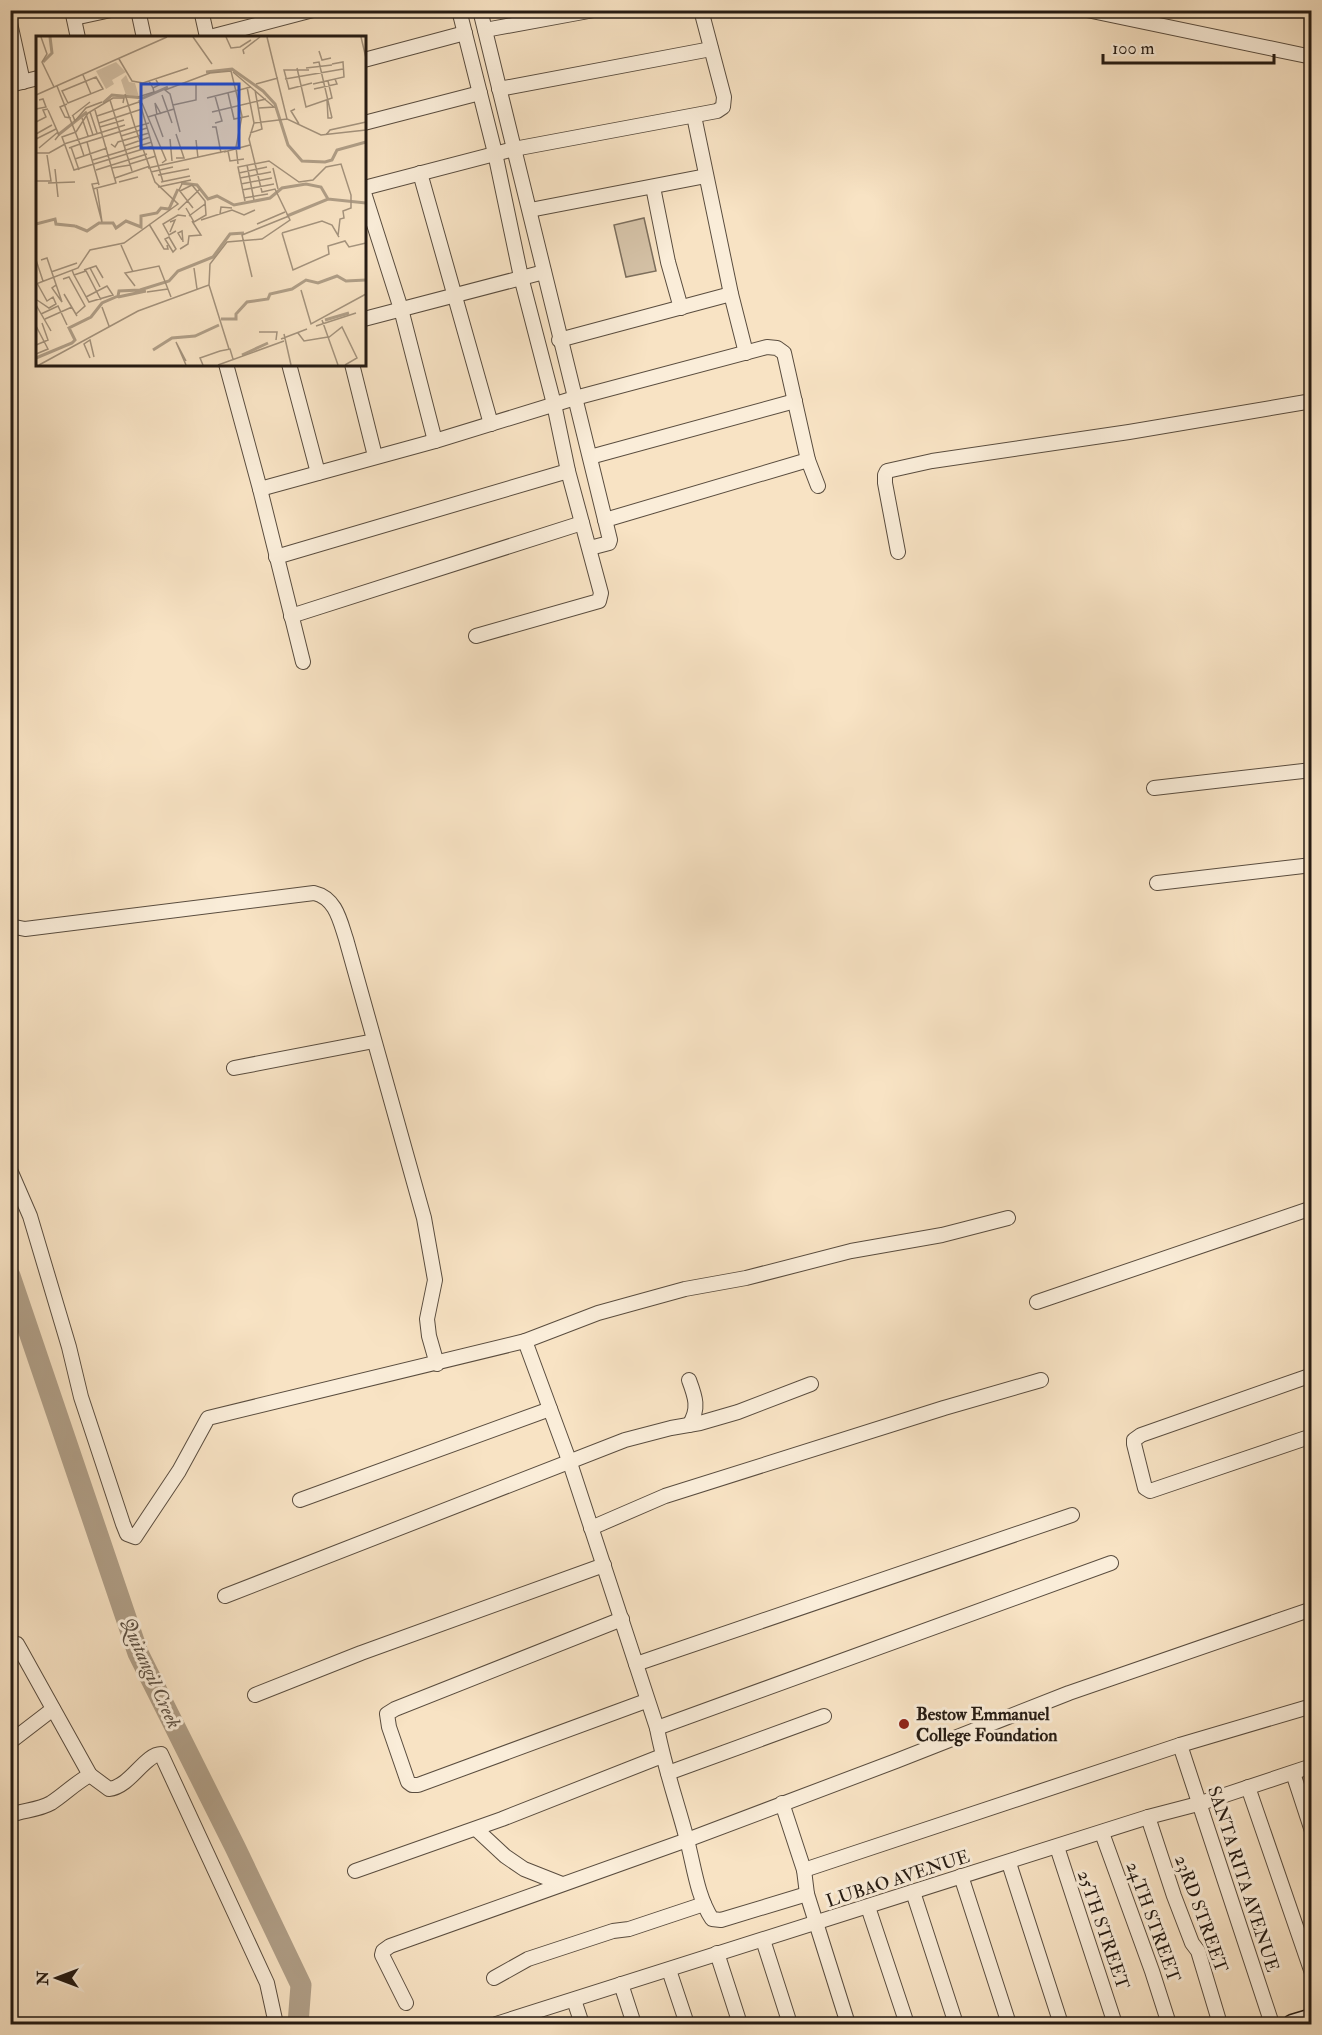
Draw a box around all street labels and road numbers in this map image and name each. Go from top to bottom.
street label: SANTA RITA AVENUE [1202,1783,1284,1975]
street label: LUBAO AVENUE [823,1845,973,1913]
street label: 23RD STREET [1169,1852,1233,1976]
street label: 24TH STREET [1121,1859,1186,1986]
street label: 25TH STREET [1072,1867,1134,1993]

